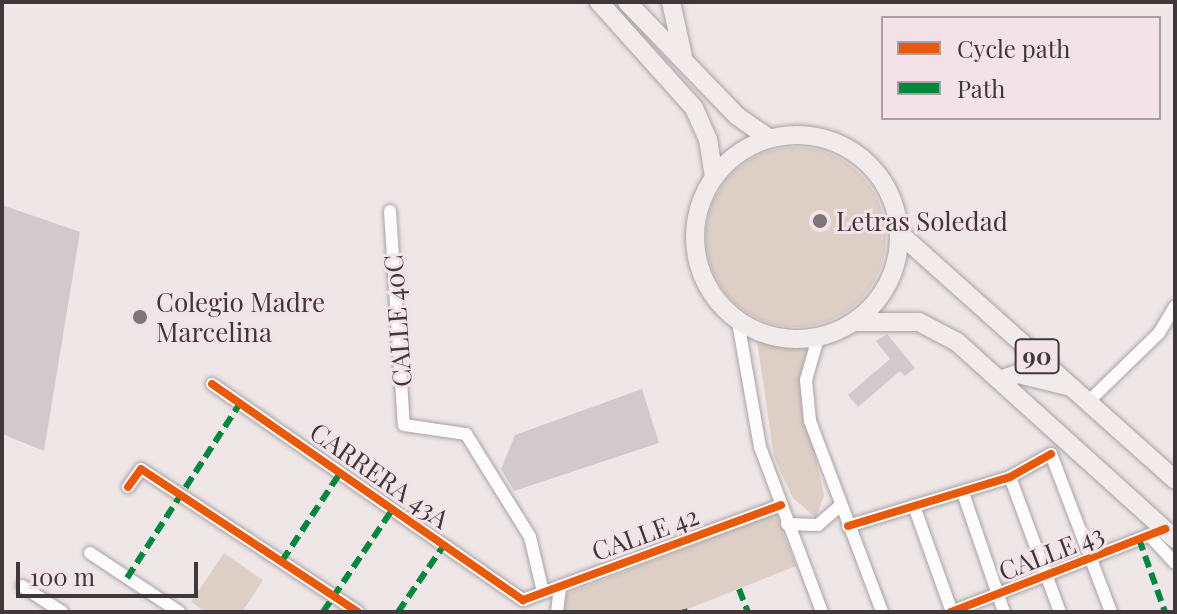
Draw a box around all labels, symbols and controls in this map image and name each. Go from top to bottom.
legend [881,16,1161,120]
text: Cycle path [957,32,1070,64]
text: Path [957,72,1005,104]
place label: Letras Soledad [836,205,1008,237]
marker: Letras Soledad [811,212,829,230]
street label: CALLE 40C [377,254,417,388]
place label: Colegio Madre Marcelina [156,286,325,348]
marker: Colegio Madre Marcelina [131,308,149,326]
road number: 90 [1013,336,1061,376]
street label: CARRERA 43A [304,415,456,535]
street label: CALLE 42 [587,499,703,567]
street label: CALLE 43 [994,518,1108,586]
scale bar [20,546,202,596]
text: 100 m [30,560,95,592]

